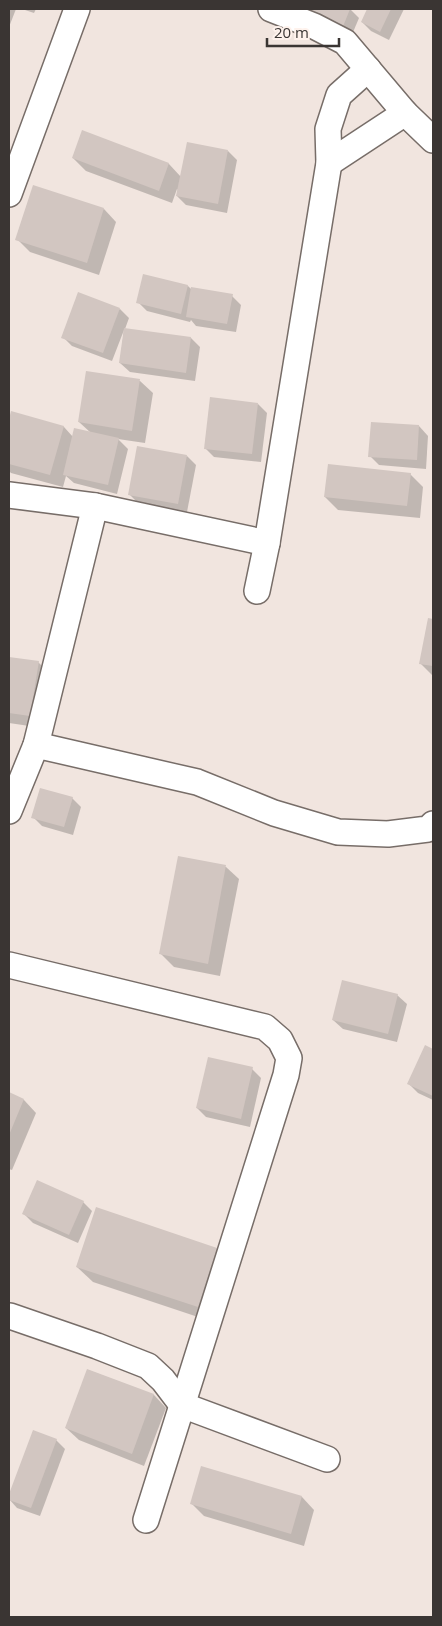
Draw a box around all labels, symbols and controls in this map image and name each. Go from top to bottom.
scale bar [267,15,340,47]
text: 20 m [274,22,309,42]

